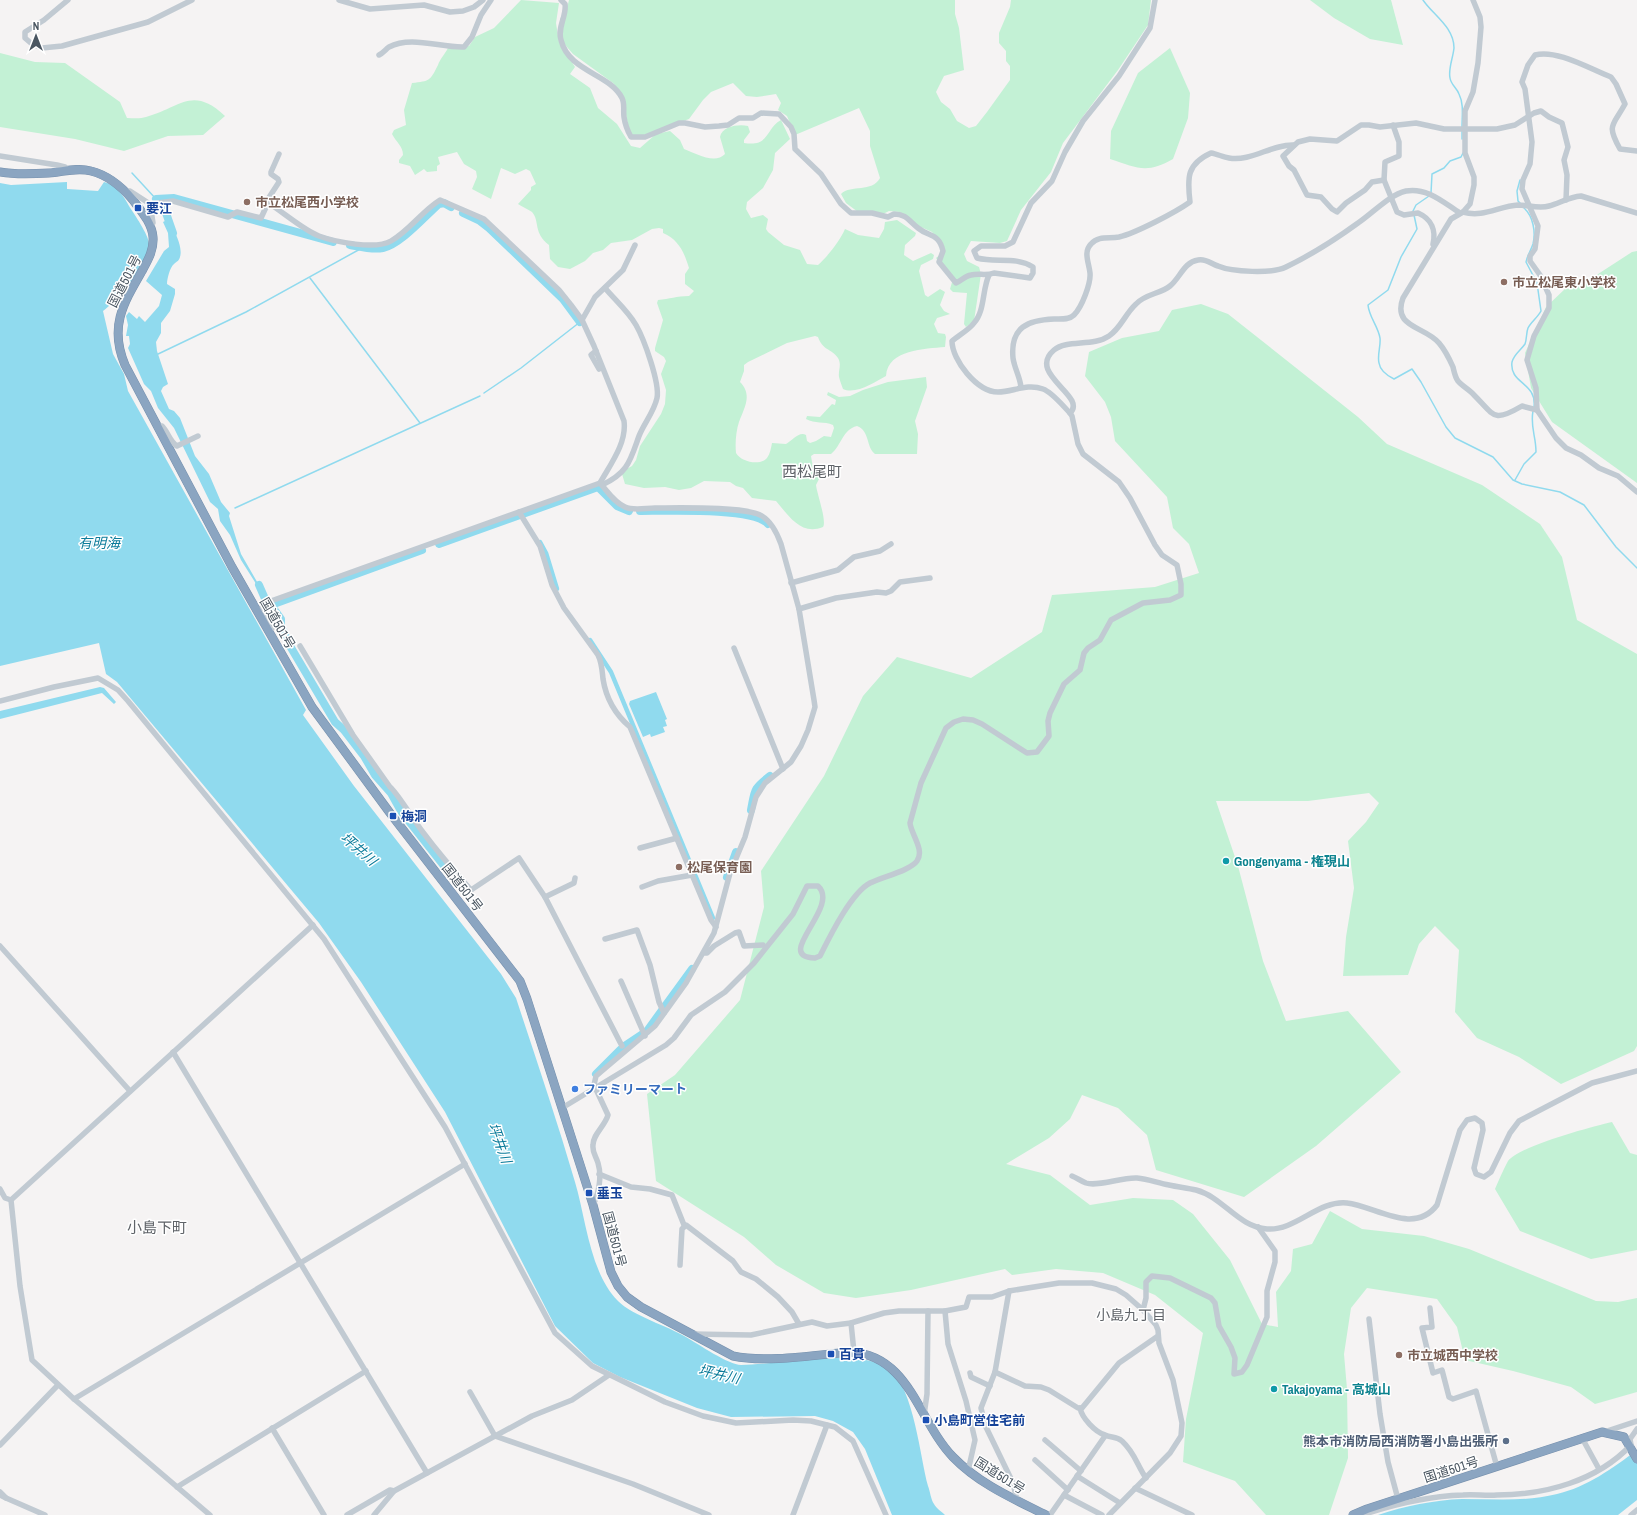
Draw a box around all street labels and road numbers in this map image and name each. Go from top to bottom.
street label: 国道501号 [104,252,145,310]
street label: 国道501号 [256,594,299,652]
street label: 国道501号 [438,860,487,915]
street label: 国道501号 [599,1209,630,1269]
street label: 国道501号 [971,1453,1028,1498]
street label: 国道501号 [1422,1453,1481,1486]

